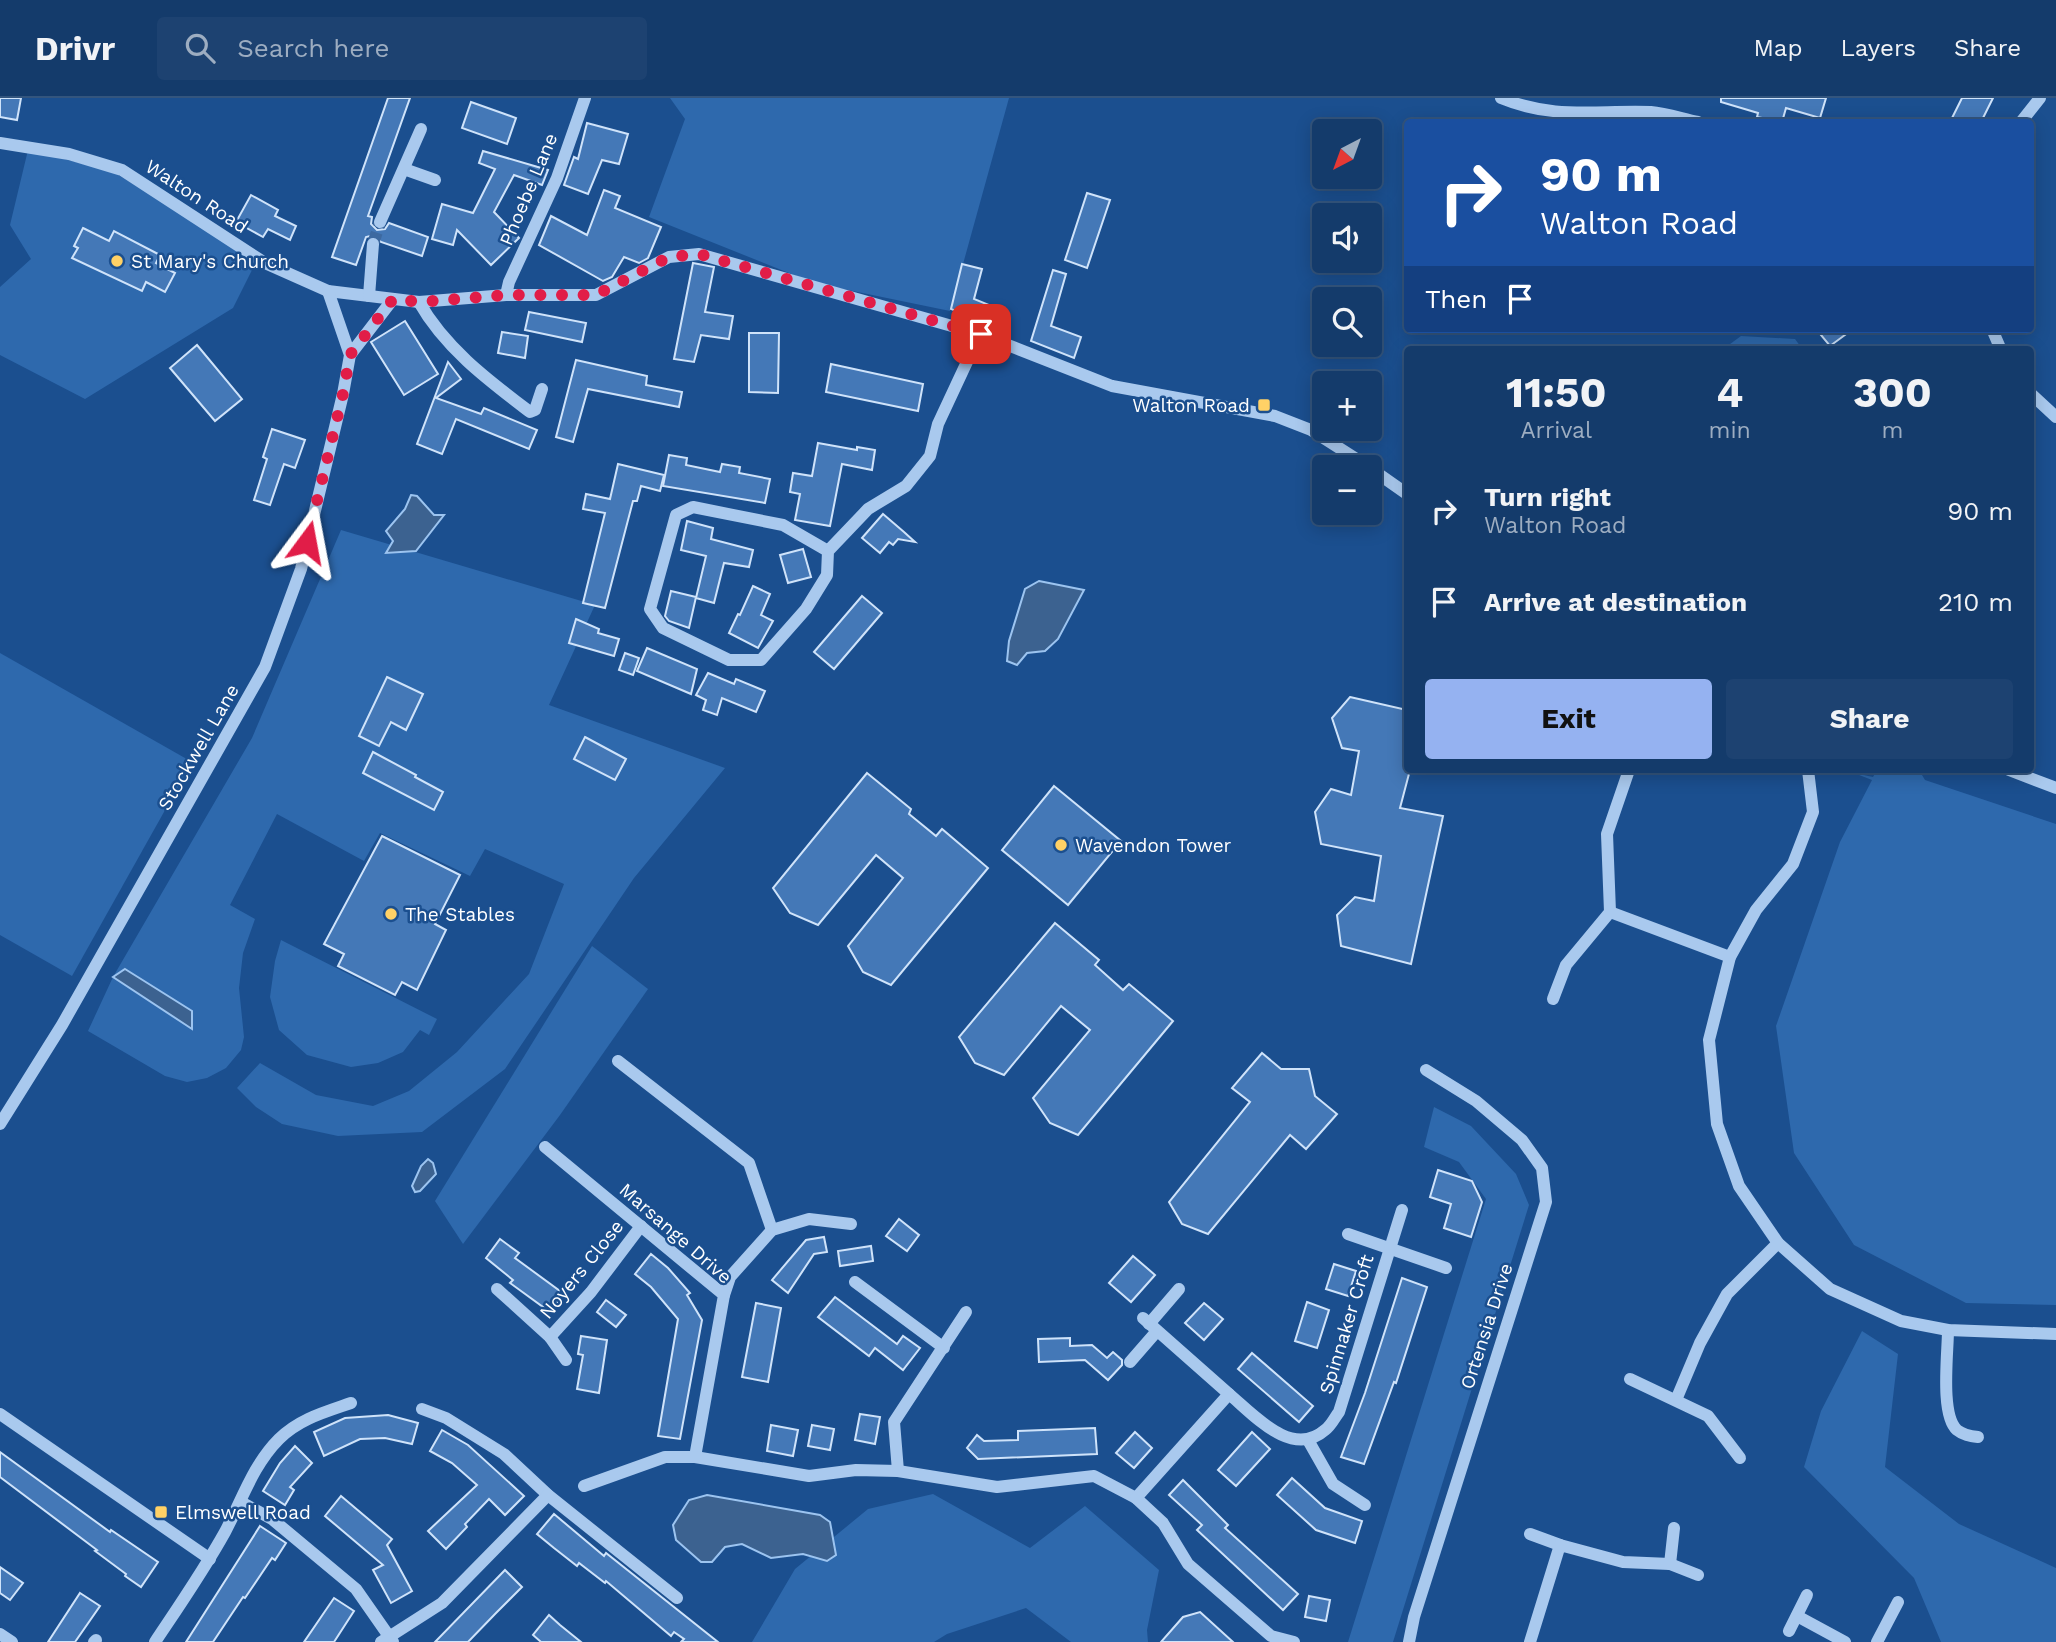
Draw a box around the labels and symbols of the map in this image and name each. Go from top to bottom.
north arrow [1312,119,1382,189]
street label: Phoebe Lane [494,130,562,249]
street label: Walton Road [141,155,252,238]
place label: St Mary's Church [131,250,289,273]
marker: St Mary's Church [109,253,125,269]
pin [951,304,1011,364]
place label: Walton Road [1132,394,1250,417]
marker: Walton Road [1256,397,1272,413]
position arrow [270,505,344,579]
street label: Stockwell Lane [153,680,244,814]
place label: Wavendon Tower [1075,834,1232,857]
marker: Wavendon Tower [1053,837,1069,853]
place label: The Stables [405,903,515,926]
marker: The Stables [383,906,399,922]
street label: Marsange Drive [615,1178,737,1288]
street label: Noyers Close [534,1215,628,1323]
street label: Spinnaker Croft [1314,1252,1379,1397]
street label: Ortensia Drive [1455,1260,1518,1392]
place label: Elmswell Road [175,1501,311,1524]
marker: Elmswell Road [153,1504,169,1520]

